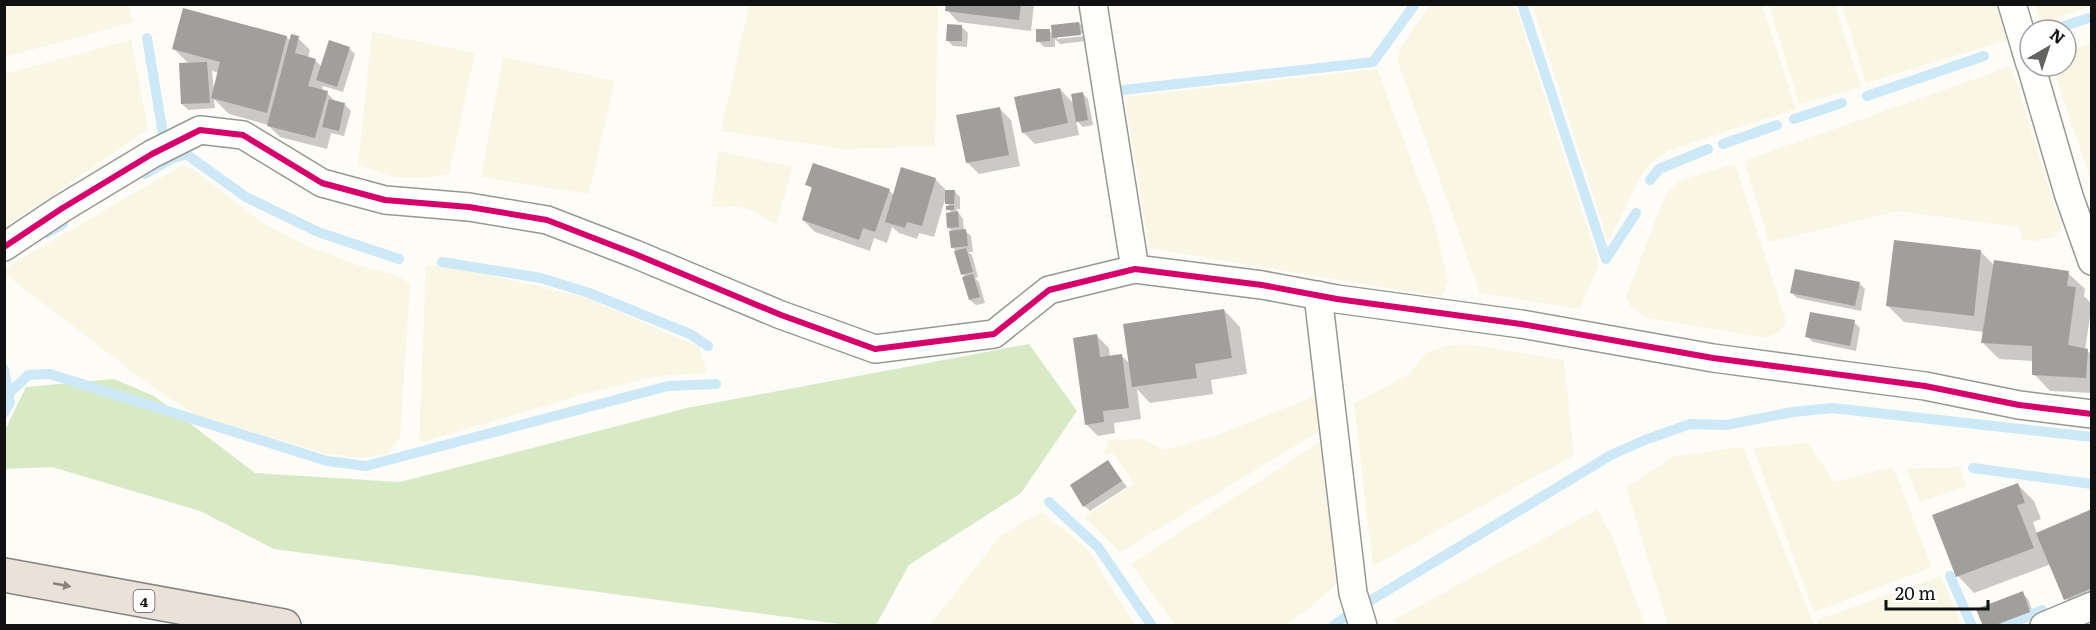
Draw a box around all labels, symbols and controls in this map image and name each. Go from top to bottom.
north arrow [2018,18,2078,78]
text: N [2045,22,2071,49]
scale bar [1886,573,1988,611]
text: 20 m [1895,579,1936,606]
one-way arrow [53,581,72,590]
road number: 4 [134,590,154,612]

